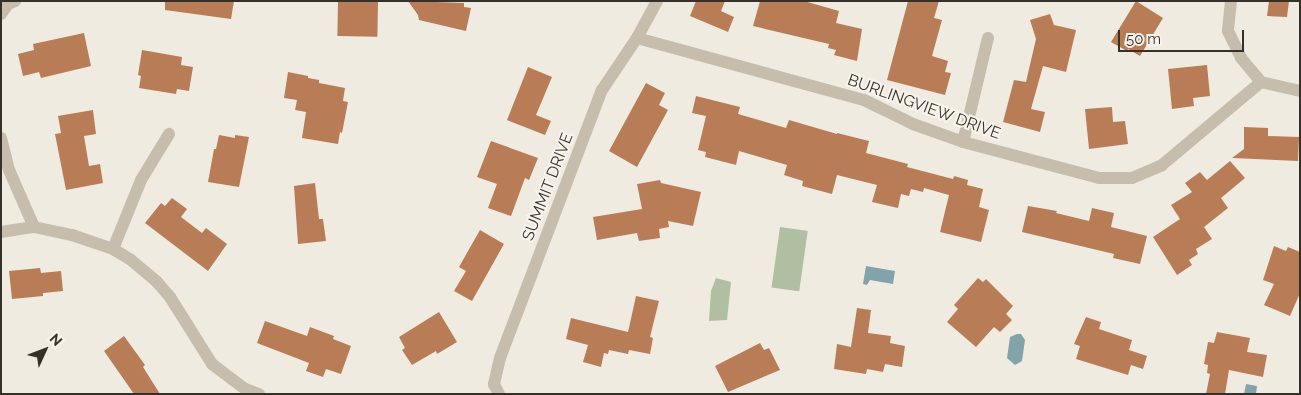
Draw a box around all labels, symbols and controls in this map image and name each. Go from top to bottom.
scale bar [1121,20,1247,52]
text: 50 m [1126,30,1161,48]
street label: BURLINGVIEW DRIVE [845,70,1003,144]
street label: SUMMIT DRIVE [519,130,577,244]
north arrow [20,325,70,375]
text: N [46,330,65,349]

